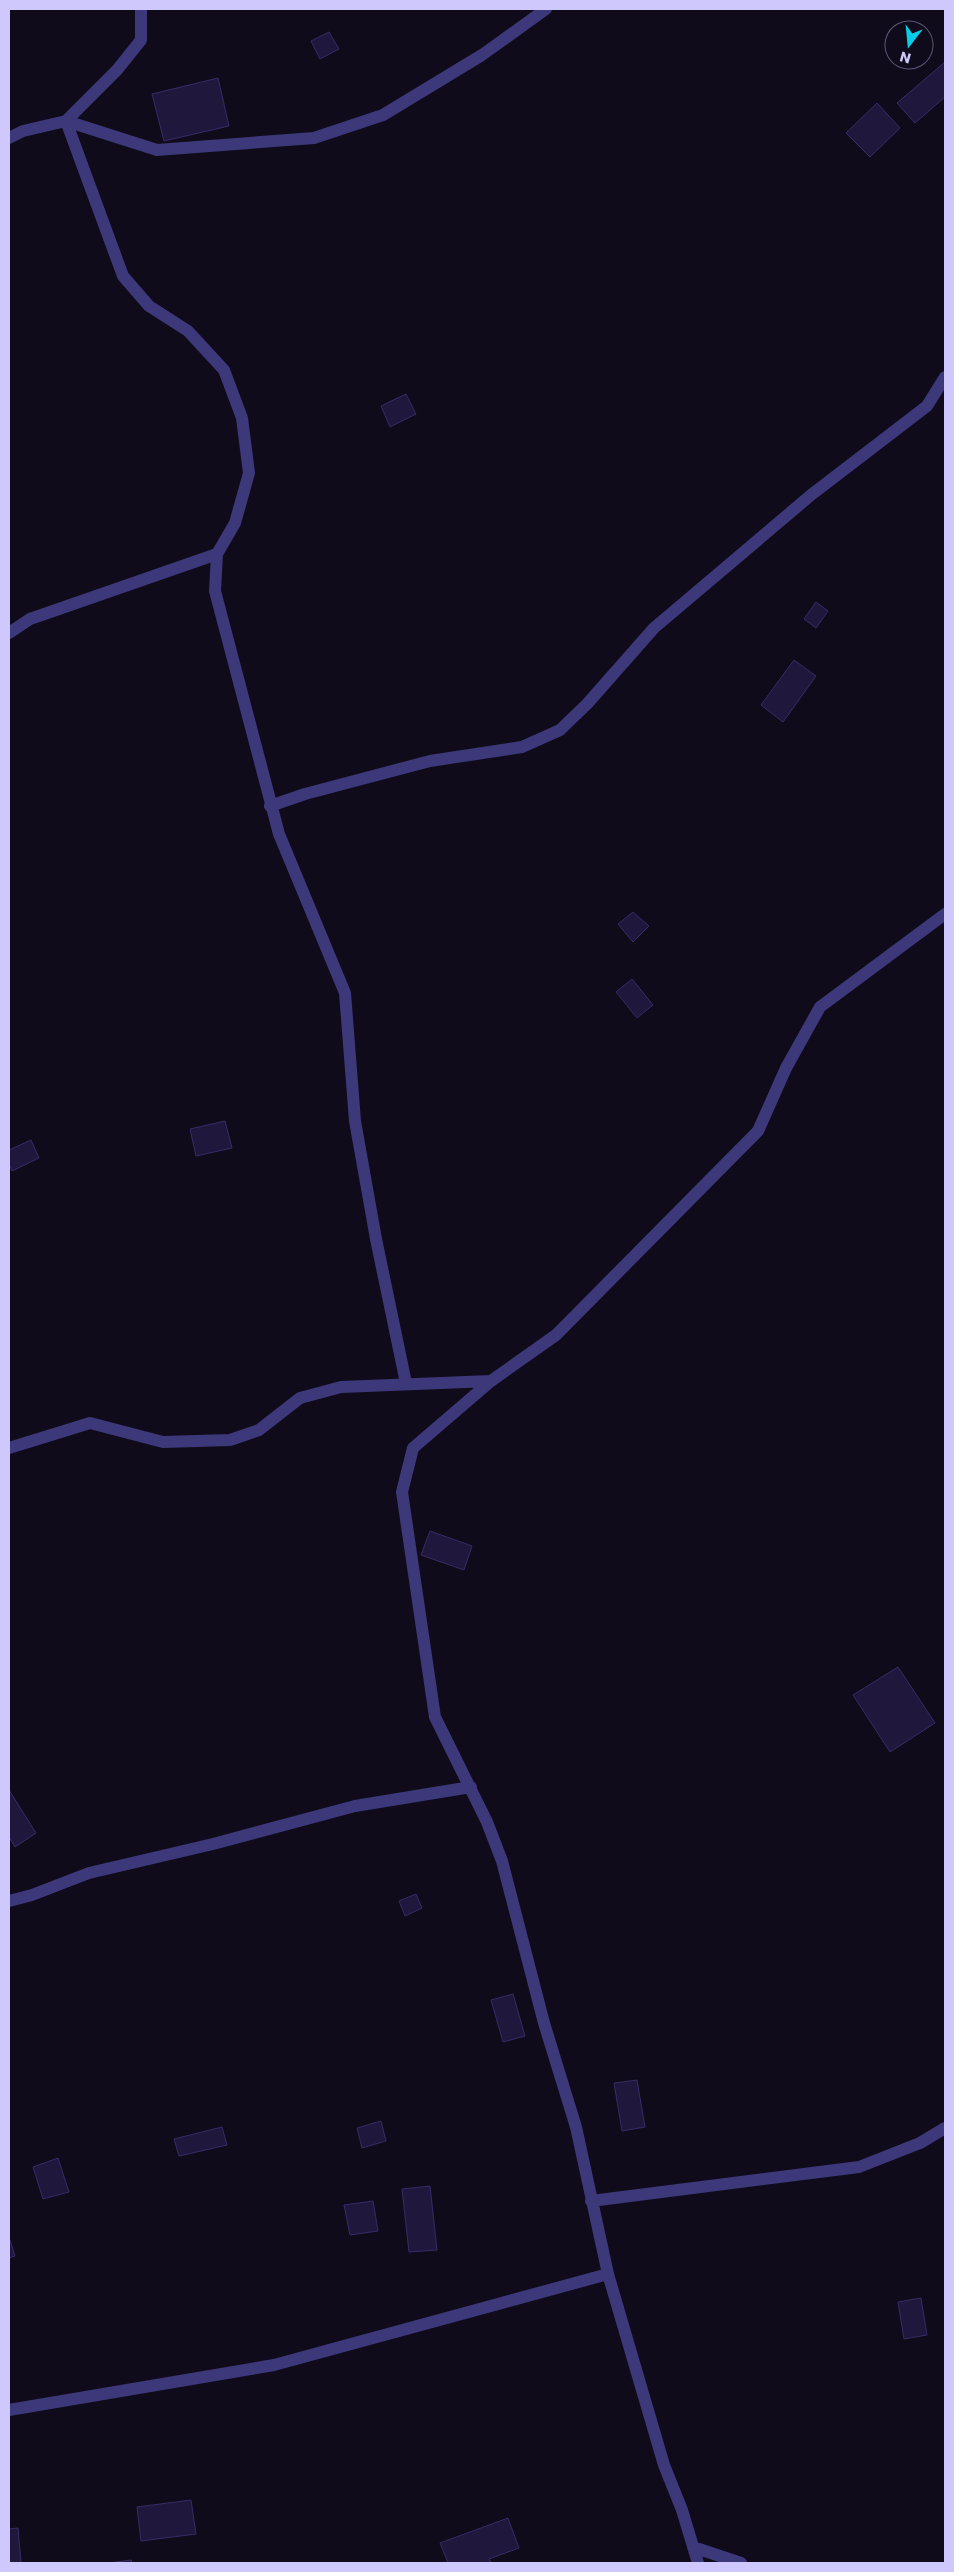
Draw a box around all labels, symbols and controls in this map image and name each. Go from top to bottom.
north arrow [884,20,934,70]
text: N [898,46,913,69]

